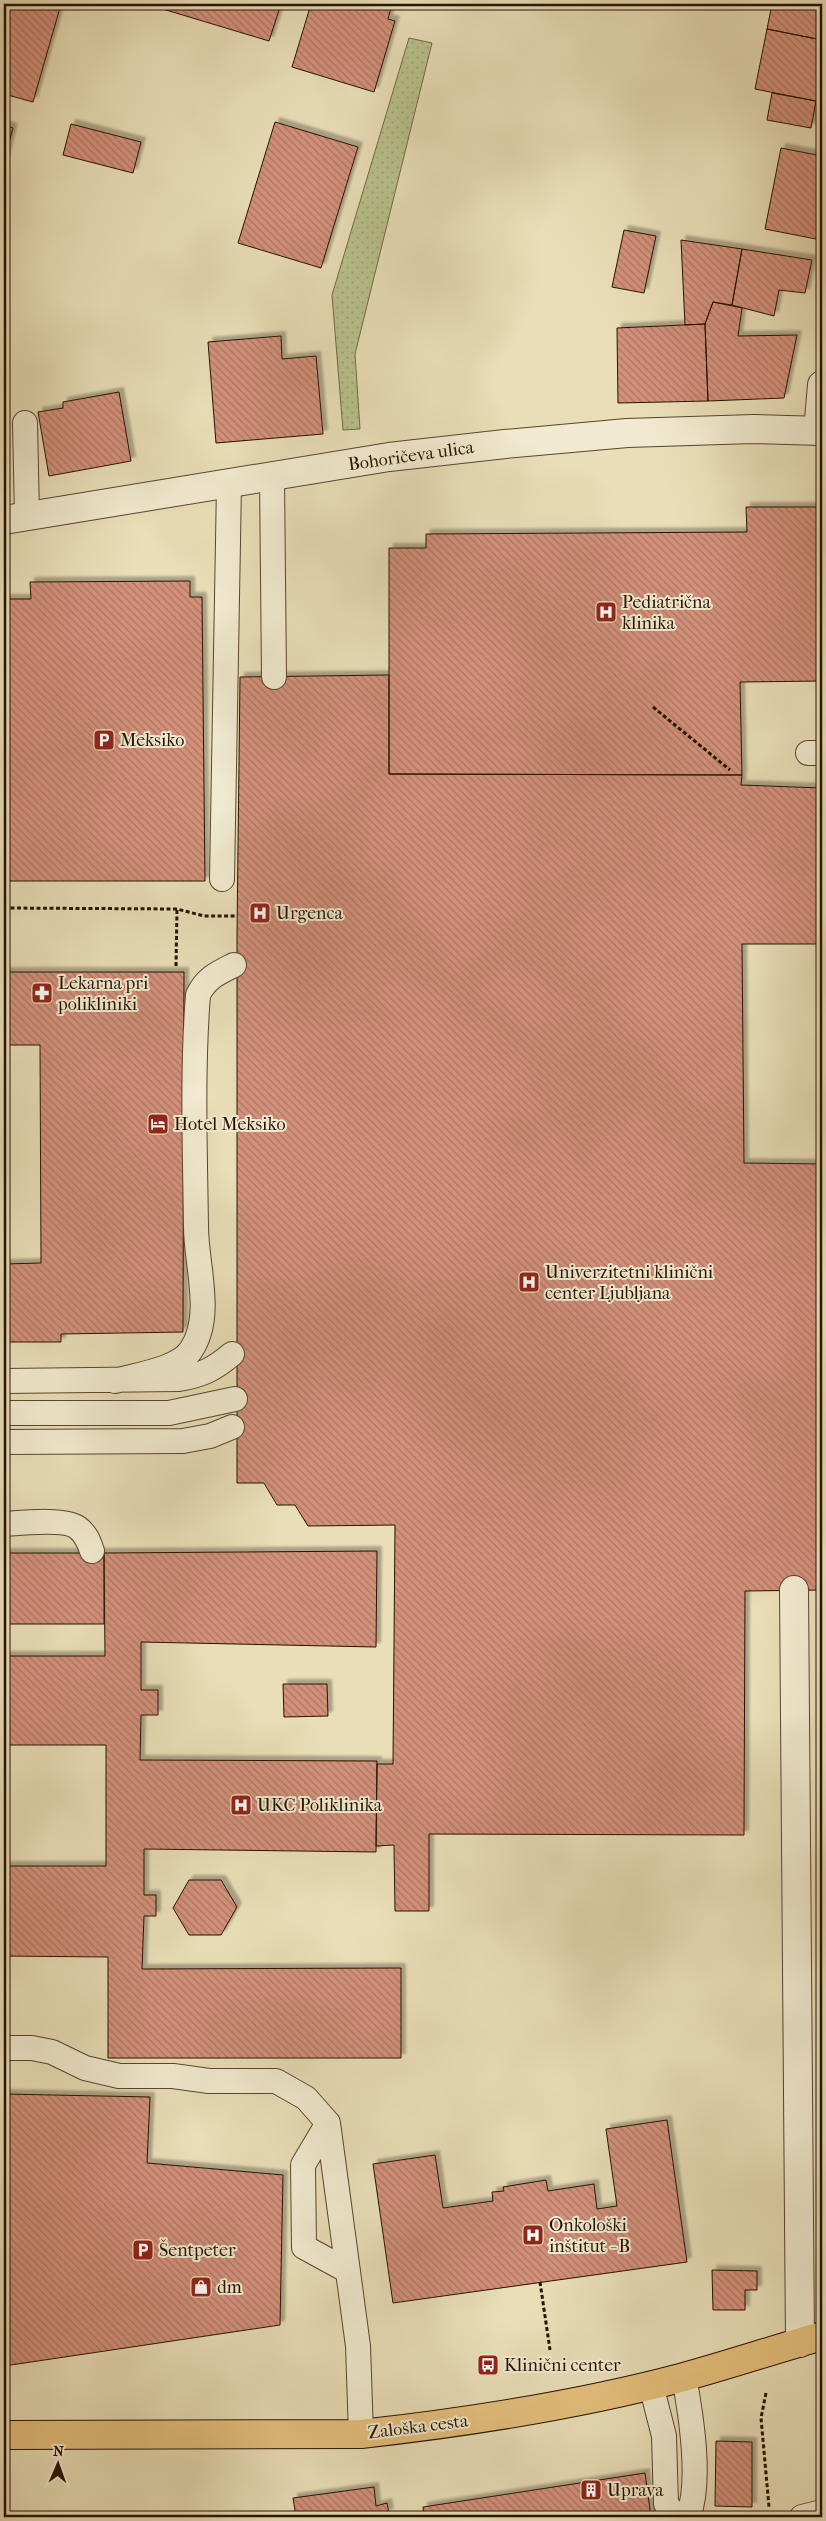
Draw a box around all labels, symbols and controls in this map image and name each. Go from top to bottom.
street label: Bohoričeva ulica [347,437,476,475]
place label: Pediatrična klinika [622,592,711,634]
hospital icon: Pediatrična klinika [594,600,618,624]
parking icon: Meksiko [92,728,116,752]
place label: Meksiko [120,730,184,751]
hospital icon: Urgenca [248,901,272,925]
place label: Urgenca [276,903,343,924]
place label: Lekarna pri polikliniki [57,973,149,1015]
pharmacy icon: Lekarna pri polikliniki [30,981,54,1005]
hotel icon: Hotel Meksiko [146,1112,170,1136]
place label: Hotel Meksiko [174,1114,286,1135]
place label: Univerzitetni klinični center Ljubljana [545,1262,714,1304]
hospital icon: Univerzitetni klinični center Ljubljana [517,1270,541,1294]
hospital icon: UKC Poliklinika [229,1793,253,1817]
place label: UKC Poliklinika [257,1795,383,1816]
place label: Onkološki inštitut - B [549,2215,630,2257]
hospital icon: Onkološki inštitut - B [521,2223,545,2247]
parking icon: Šentpeter [131,2238,155,2262]
place label: Šentpeter [159,2238,236,2261]
shop icon: dm [189,2275,213,2299]
place label: dm [217,2277,242,2298]
bus stop icon: Klinični center [476,2353,500,2377]
place label: Klinični center [504,2355,621,2376]
street label: Zaloška cesta [367,2410,470,2444]
north arrow [32,2438,82,2488]
text: N [53,2443,64,2460]
building icon: Uprava [579,2478,603,2502]
place label: Uprava [607,2480,664,2501]

